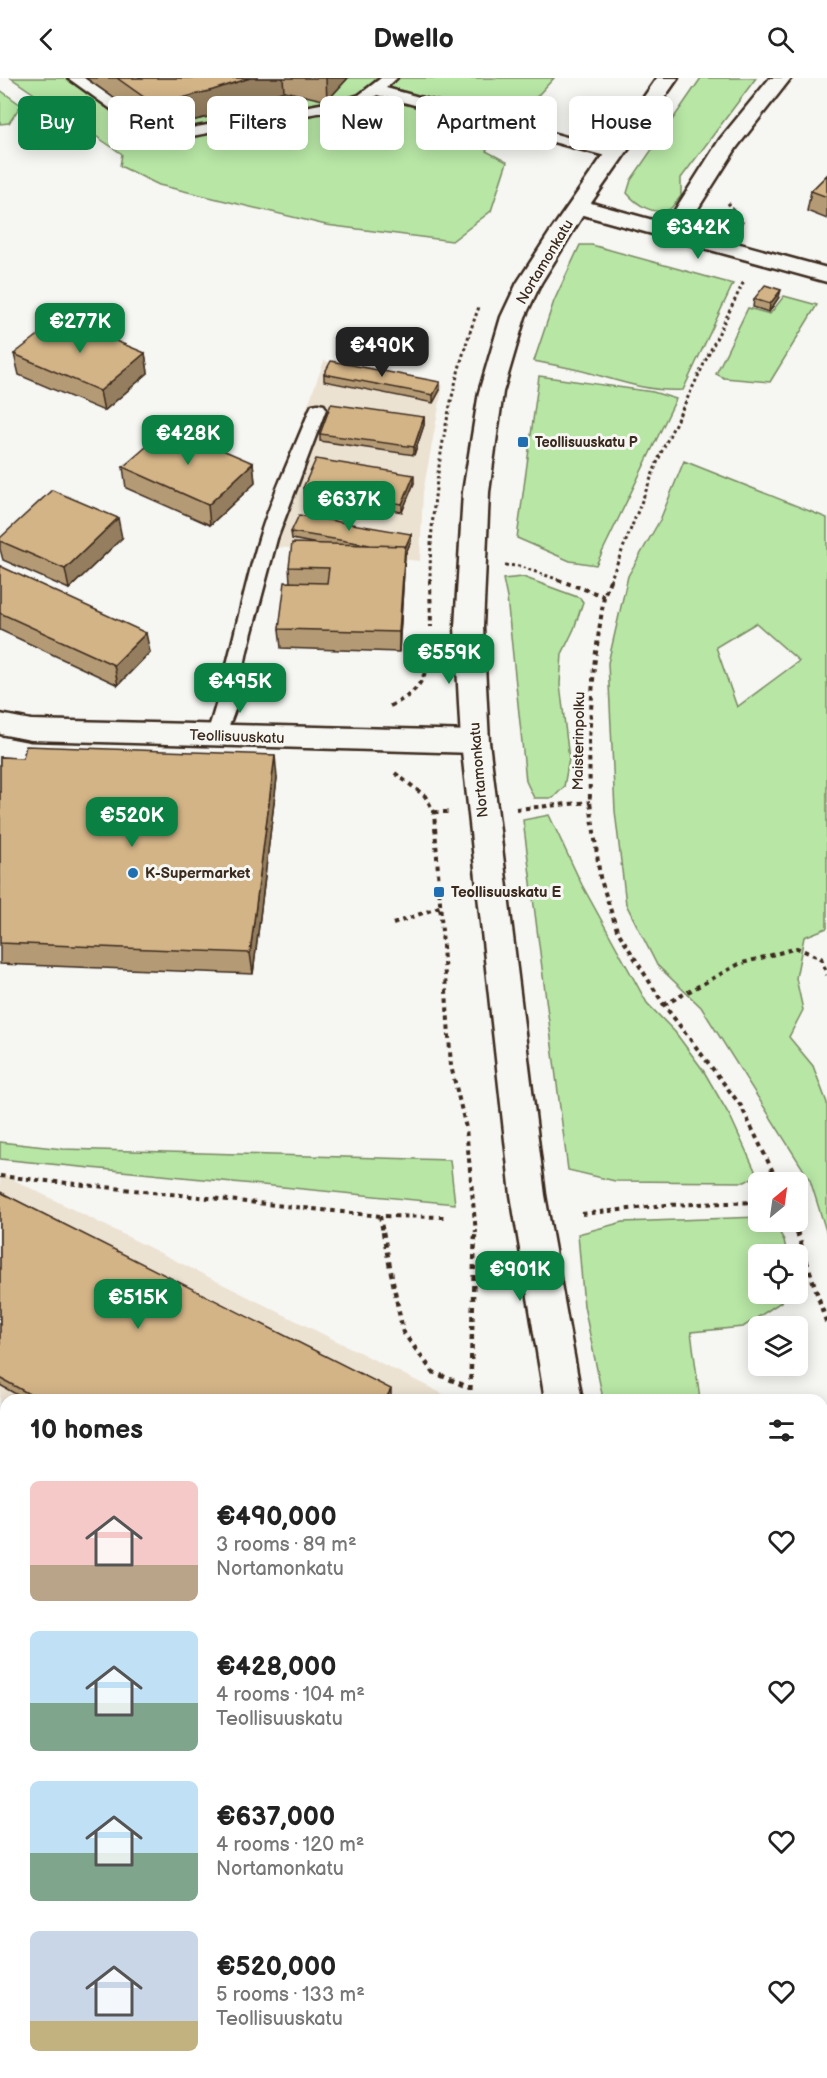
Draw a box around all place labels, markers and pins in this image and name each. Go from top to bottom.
pin: €342K [656,209,740,260]
pin: €277K [38,303,122,354]
pin: €490K [340,327,424,378]
pin: €428K [146,415,230,466]
place label: Teollisuuskatu P [535,434,638,451]
marker: Teollisuuskatu P [516,435,530,449]
pin: €637K [307,481,391,532]
pin: €559K [407,634,491,685]
pin: €495K [198,663,282,714]
pin: €520K [90,797,174,848]
place label: K-Supermarket [145,864,250,883]
marker: K-Supermarket [126,866,140,880]
place label: Teollisuuskatu E [451,883,562,902]
marker: Teollisuuskatu E [432,885,446,899]
pin: €901K [478,1251,562,1302]
pin: €515K [96,1279,180,1330]

